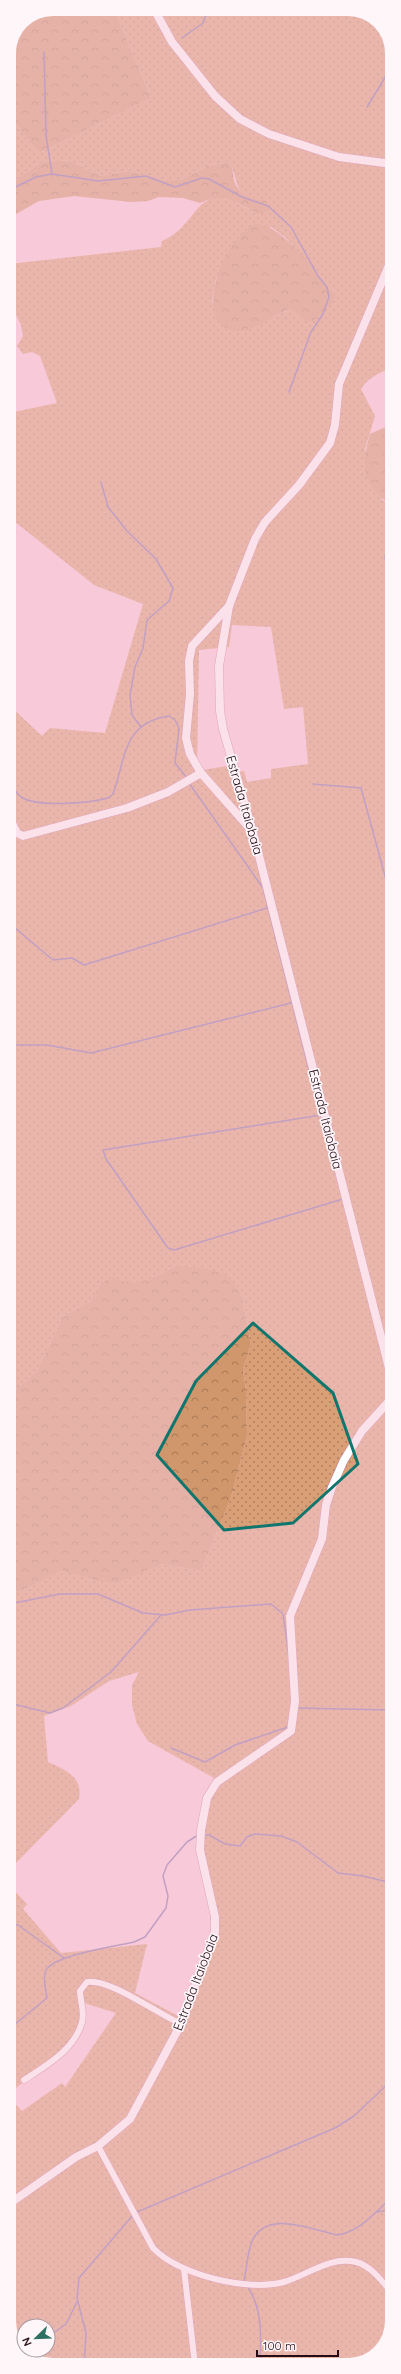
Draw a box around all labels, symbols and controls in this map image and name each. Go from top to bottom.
street label: Estrada Itaiobaia [223,754,267,856]
street label: Estrada Itaiobaia [306,1067,346,1171]
street label: Estrada Itaiobaia [169,1931,221,2033]
north arrow [16,2318,56,2358]
scale bar [257,2332,338,2358]
text: N [19,2335,35,2348]
text: 100 m [263,2338,296,2353]

